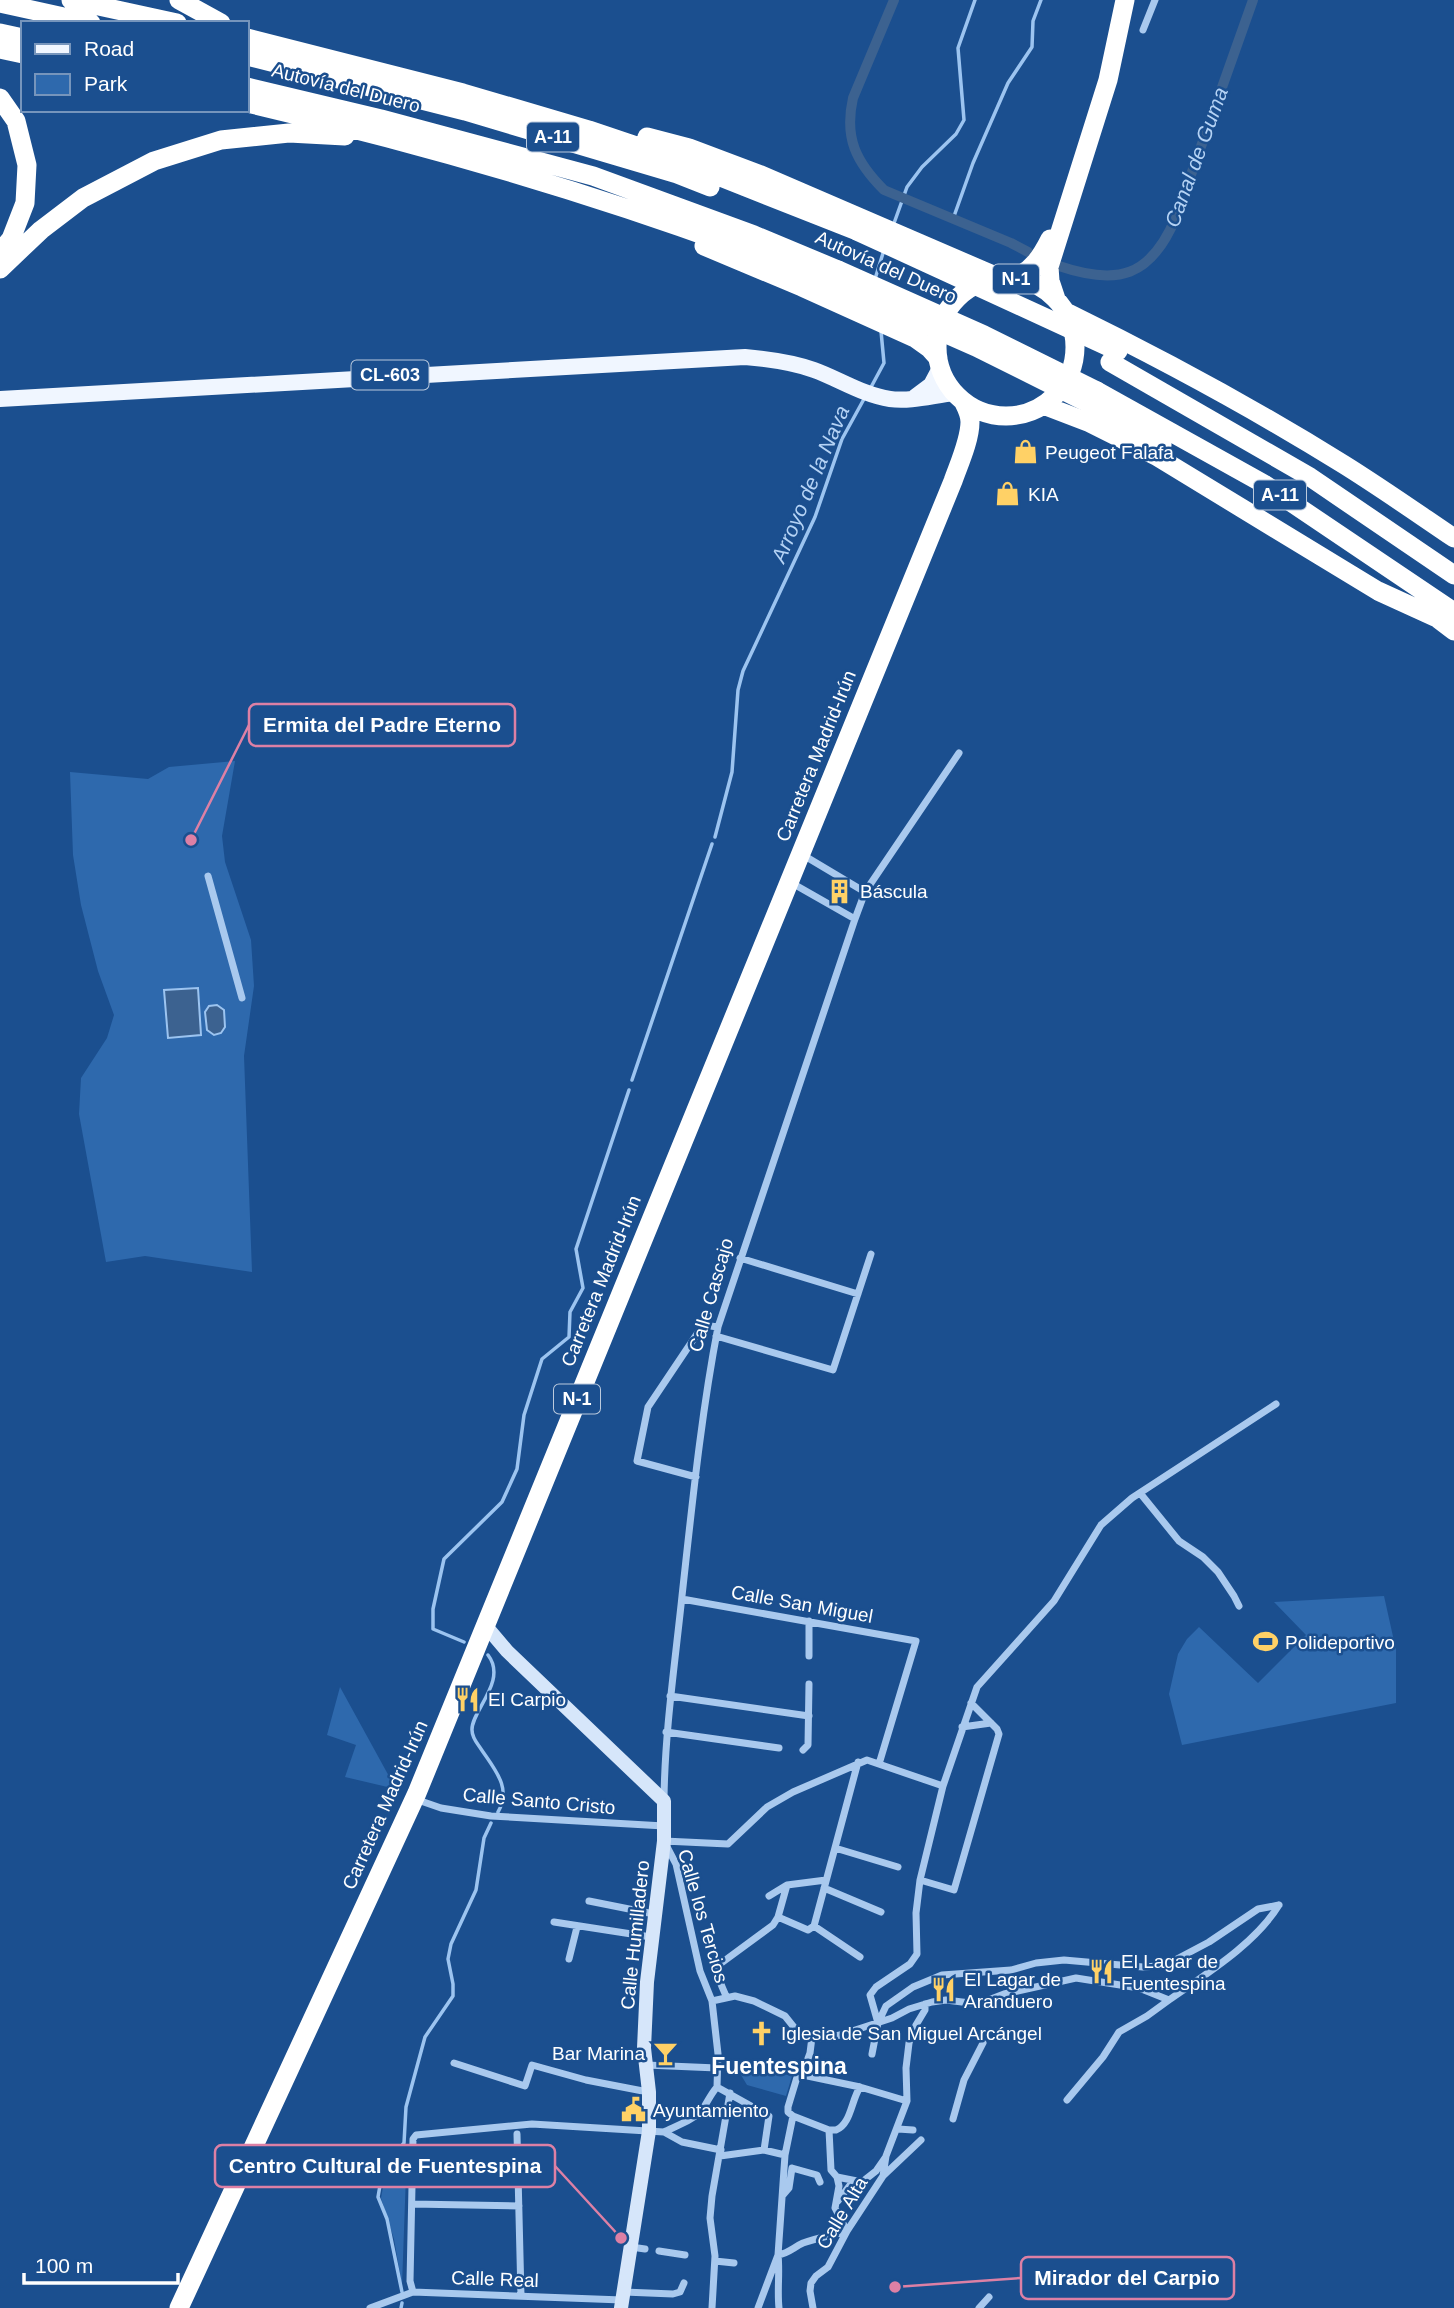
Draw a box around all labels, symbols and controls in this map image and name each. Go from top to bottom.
legend [21,21,248,112]
text: Road [84,37,134,60]
street label: Autovía del Duero [270,59,422,117]
text: Park [84,72,128,95]
water label: Canal de Guma [1160,84,1232,230]
road number: A-11 [527,122,579,152]
street label: Autovía del Duero [812,226,960,308]
road number: N-1 [993,264,1039,293]
road number: CL-603 [352,360,428,390]
water label: Arroyo de la Nava [766,402,853,568]
shop icon: Peugeot Falafa [1011,438,1039,466]
place label: Peugeot Falafa [1045,442,1174,463]
shop icon: KIA [994,480,1022,508]
road number: A-11 [1254,480,1306,509]
place label: KIA [1028,484,1059,505]
street label: Carretera Madrid-Irún [772,667,860,845]
callout: Ermita del Padre Eterno [249,704,515,746]
text: Ermita del Padre Eterno [263,713,501,736]
building icon: Báscula [826,877,854,905]
place label: Báscula [860,881,928,902]
street label: Carretera Madrid-Irún [557,1192,645,1370]
street label: Calle Cascajo [685,1236,737,1354]
road number: N-1 [554,1384,600,1414]
street label: Calle San Miguel [729,1581,875,1627]
sports icon: Polideportivo [1251,1628,1279,1656]
place label: Polideportivo [1285,1632,1395,1653]
restaurant icon: El Carpio [454,1685,482,1713]
place label: El Carpio [488,1689,566,1710]
street label: Carretera Madrid-Irún [338,1717,432,1893]
street label: Calle Santo Cristo [462,1784,616,1818]
street label: Calle los Tercios [674,1847,732,1985]
street label: Calle Humilladero [617,1859,653,2011]
place label: El Lagar de Fuentespina [1121,1951,1226,1994]
restaurant icon: El Lagar de Fuentespina [1087,1958,1115,1986]
place label: El Lagar de Aranduero [964,1969,1061,2012]
restaurant icon: El Lagar de Aranduero [930,1976,958,2004]
church icon: Iglesia de San Miguel Arcángel [747,2019,775,2047]
place label: Iglesia de San Miguel Arcángel [781,2023,1042,2044]
bar icon: Bar Marina [651,2039,679,2067]
place label: Bar Marina [552,2043,645,2064]
district label: Fuentespina [711,2053,847,2079]
public building icon: Ayuntamiento [619,2096,647,2124]
place label: Ayuntamiento [653,2100,769,2121]
callout: Centro Cultural de Fuentespina [215,2145,555,2187]
text: Centro Cultural de Fuentespina [229,2154,542,2177]
street label: Calle Alta [812,2173,872,2253]
scale bar [24,2242,178,2286]
text: 100 m [35,2254,93,2277]
callout: Mirador del Carpio [1021,2257,1234,2299]
text: Mirador del Carpio [1034,2266,1220,2289]
street label: Calle Real [451,2267,539,2291]

